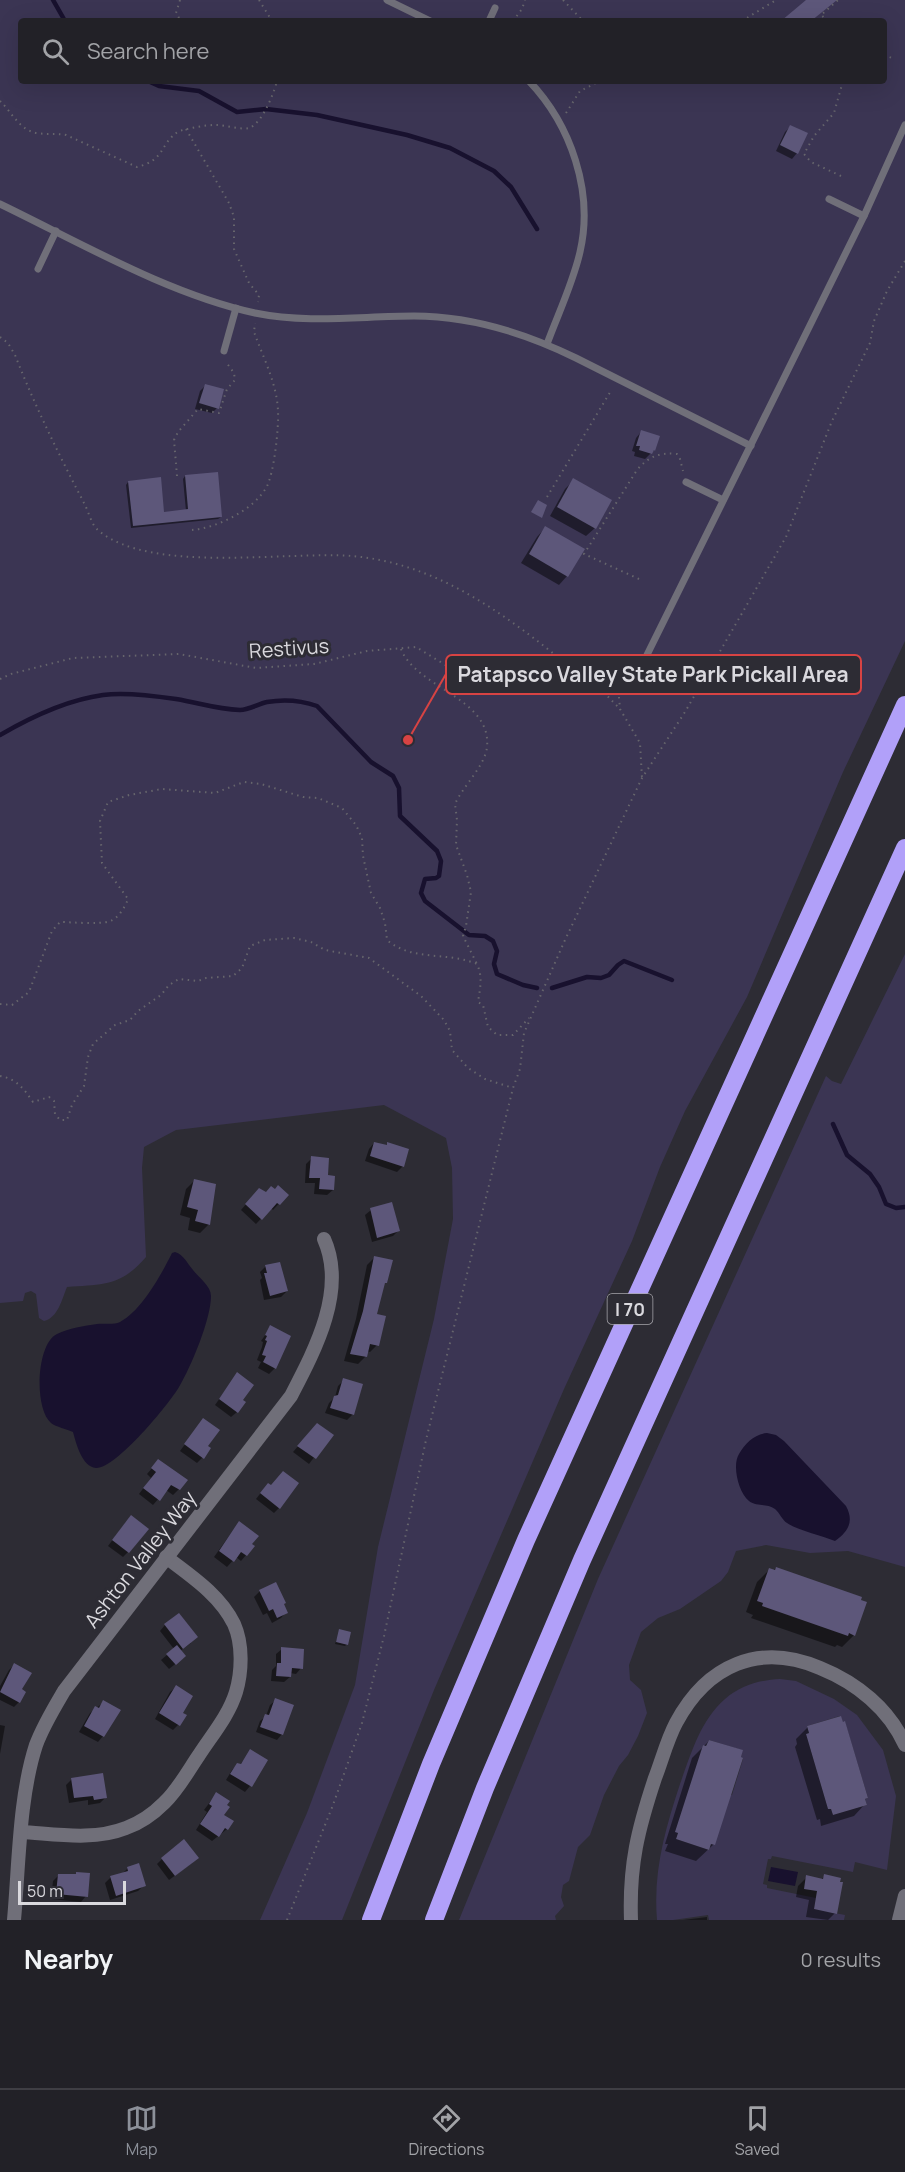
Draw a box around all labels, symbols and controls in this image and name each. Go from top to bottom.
search box [18,18,887,84]
icon: search [39,35,72,68]
text: Search here [87,36,209,66]
street label: Restivus [248,632,330,664]
callout: Patapsco Valley State Park Pickall Area [446,655,861,694]
text: Patapsco Valley State Park Pickall Area [457,660,849,688]
road number: I 70 [608,1294,652,1324]
street label: Ashton Valley Way [78,1485,202,1633]
scale bar [18,1878,126,1906]
text: 50 m [27,1880,63,1902]
text: Nearby [24,1941,113,1977]
text: 0 results [801,1946,881,1973]
tab: Map [125,2102,158,2160]
tab: Directions [409,2102,484,2160]
tab: Saved [735,2102,780,2160]

